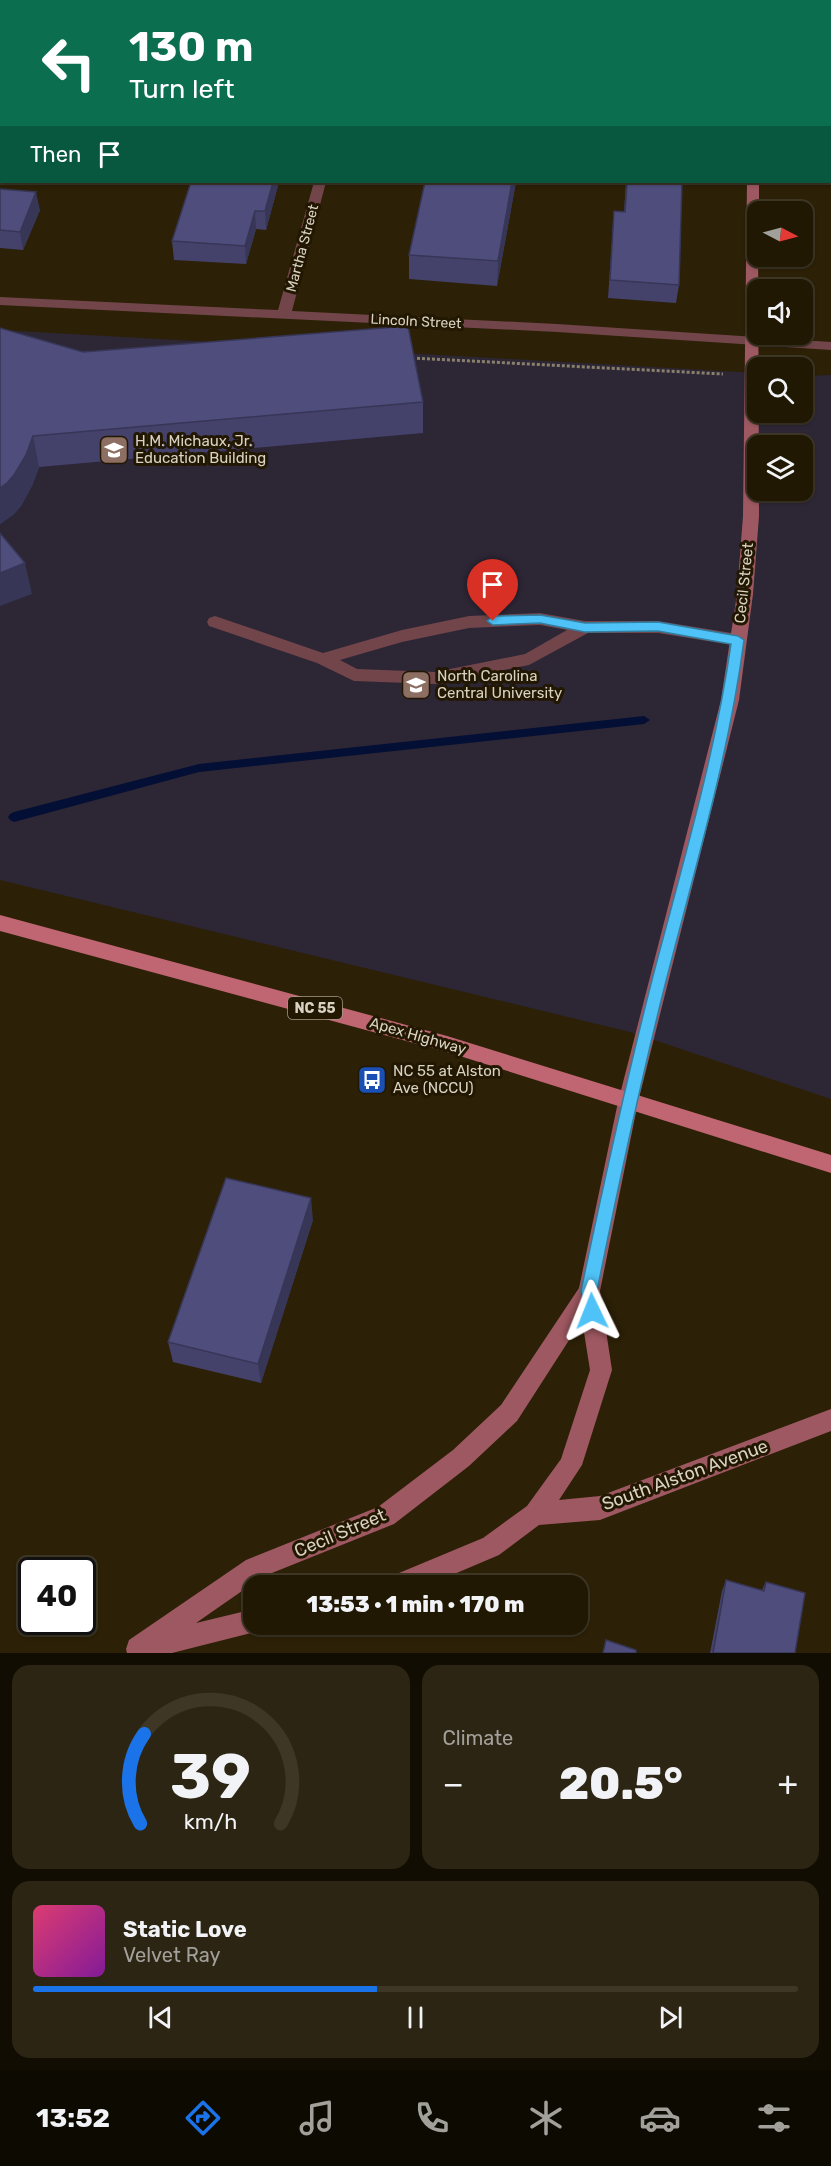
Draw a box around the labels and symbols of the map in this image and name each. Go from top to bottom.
north arrow [747,201,813,267]
street label: Martha Street [283,202,322,294]
street label: Lincoln Street [370,311,463,332]
place label: H.M. Michaux, Jr. Education Building [135,432,266,467]
school or university icon: H.M. Michaux, Jr. Education Building [98,434,130,466]
street label: Cecil Street [731,542,757,624]
pin [467,559,518,621]
place label: North Carolina Central University [437,667,562,702]
school or university icon: North Carolina Central University [400,669,432,701]
road number: NC 55 [288,997,342,1019]
street label: Apex Highway [368,1014,468,1058]
place label: NC 55 at Alston Ave (NCCU) [393,1062,501,1097]
bus stop icon: NC 55 at Alston Ave (NCCU) [356,1064,388,1096]
position arrow [560,1279,624,1343]
street label: South Alston Avenue [599,1435,771,1515]
street label: Cecil Street [291,1504,389,1562]
speed limit sign: 40 [18,1557,96,1635]

